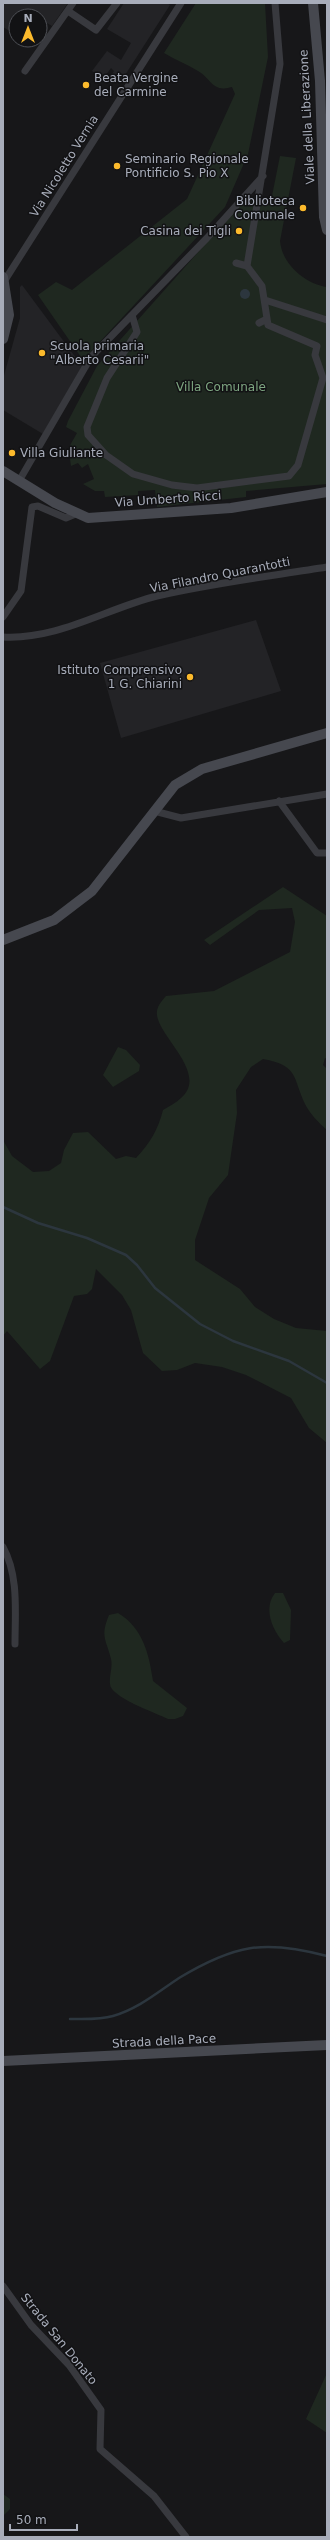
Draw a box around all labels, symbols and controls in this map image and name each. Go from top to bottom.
north arrow [8,8,48,48]
text: N [23,12,33,25]
street label: Viale della Liberazione [296,49,318,185]
place label: Beata Vergine del Carmine [94,71,178,99]
marker: Beata Vergine del Carmine [81,80,91,90]
street label: Via Nicoletto Vernia [27,112,101,220]
place label: Seminario Regionale Pontificio S. Pio X [125,152,249,180]
marker: Seminario Regionale Pontificio S. Pio X [112,161,122,171]
place label: Biblioteca Comunale [234,194,295,222]
marker: Biblioteca Comunale [298,203,308,213]
place label: Casina dei Tigli [140,224,231,238]
marker: Casina dei Tigli [234,226,244,236]
place label: Scuola primaria "Alberto Cesarii" [50,339,149,367]
marker: Scuola primaria "Alberto Cesarii" [37,348,47,358]
park label: Villa Comunale [176,380,266,394]
place label: Villa Giuliante [20,446,103,460]
marker: Villa Giuliante [7,448,17,458]
street label: Via Umberto Ricci [114,488,222,510]
street label: Via Filandro Quarantotti [149,555,291,595]
place label: Istituto Comprensivo 1 G. Chiarini [57,663,182,691]
marker: Istituto Comprensivo 1 G. Chiarini [185,672,195,682]
street label: Strada della Pace [112,2031,216,2051]
street label: Strada San Donato [18,2291,100,2387]
scale bar [10,2506,77,2532]
text: 50 m [16,2513,47,2527]

